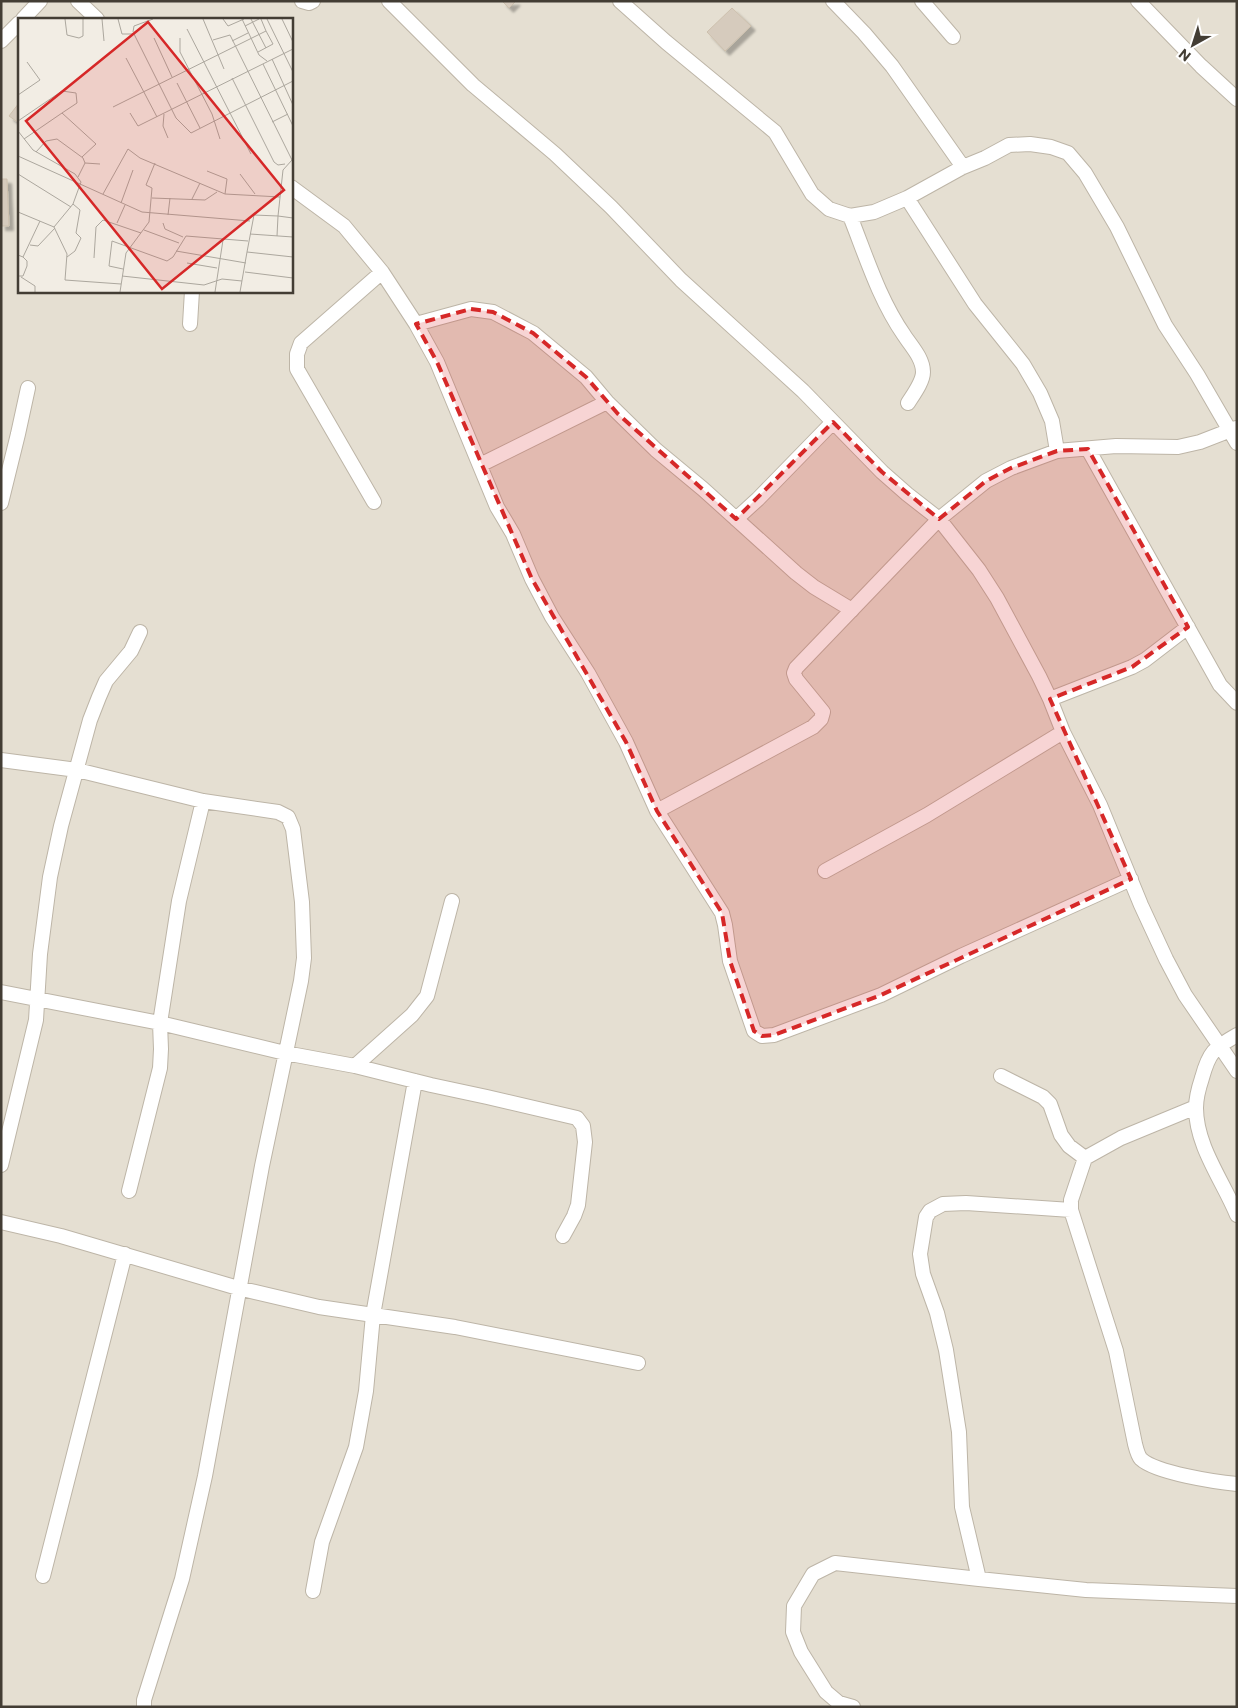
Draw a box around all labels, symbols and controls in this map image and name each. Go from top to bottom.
inset map [18,18,292,292]
north arrow [1168,20,1218,70]
text: N [1175,46,1194,65]

